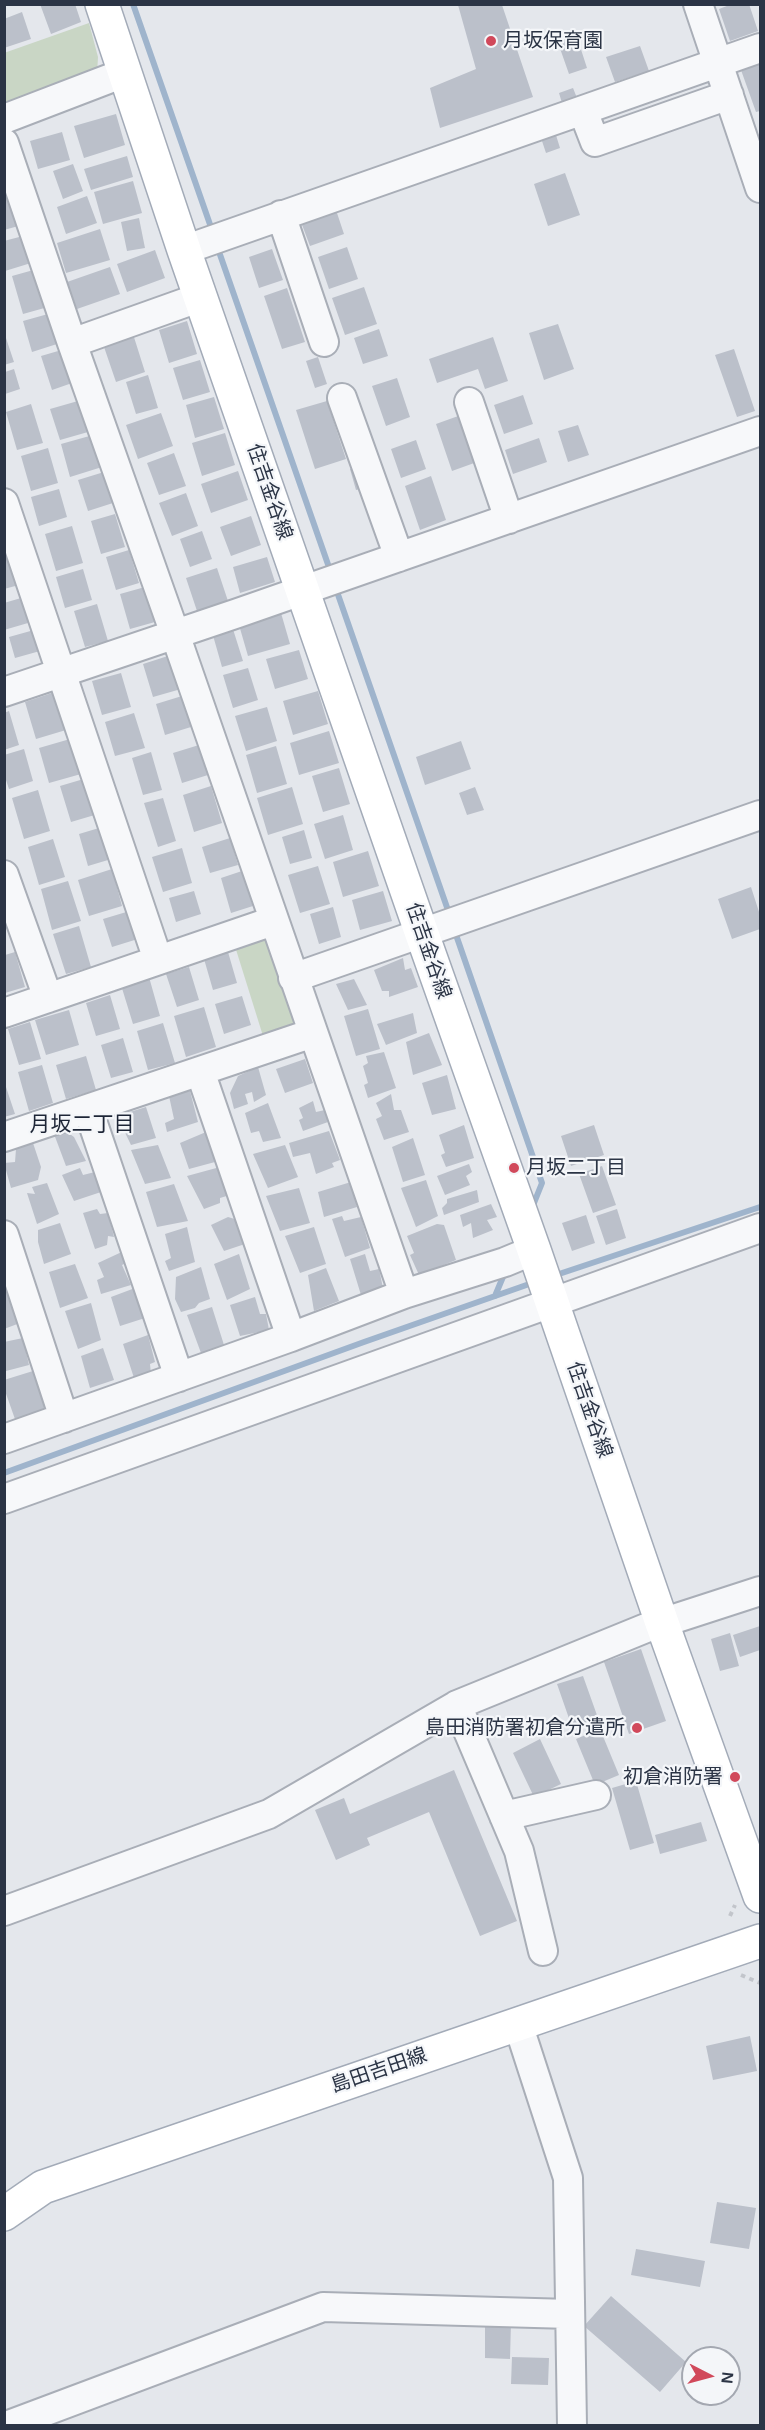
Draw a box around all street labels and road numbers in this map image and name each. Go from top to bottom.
street label: 住吉金谷線 [241,441,297,543]
street label: 住吉金谷線 [400,900,456,1002]
street label: 住吉金谷線 [561,1359,617,1461]
street label: 島田吉田線 [328,2043,430,2099]

